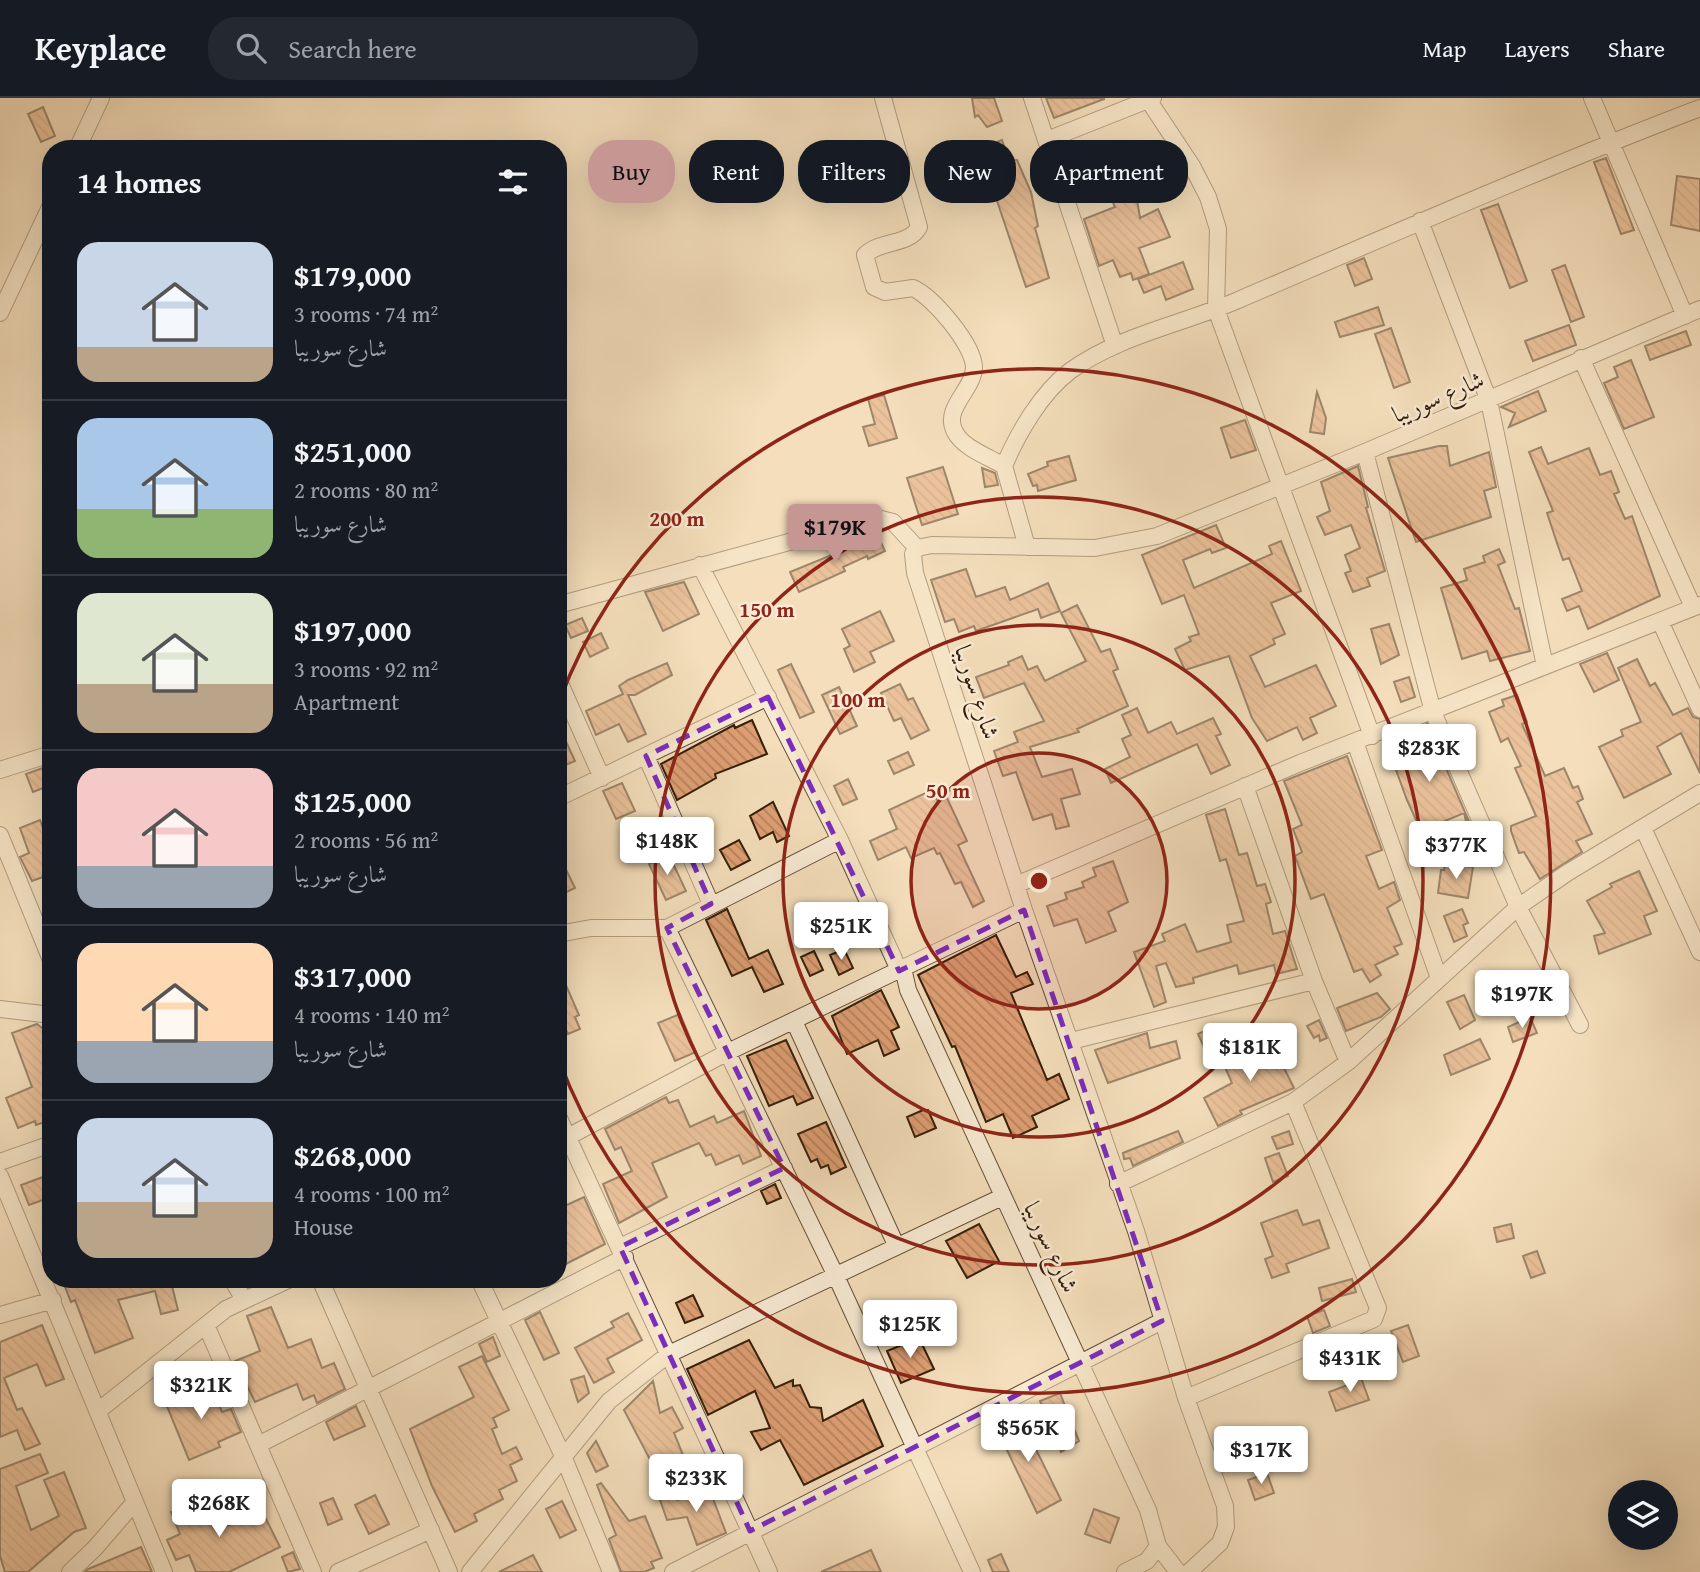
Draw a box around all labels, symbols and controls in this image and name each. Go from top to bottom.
search box [208,17,698,80]
text: Keyplace [35,24,166,72]
icon: search [232,29,270,67]
text: Search here [288,29,417,68]
text: Map [1423,31,1466,66]
text: Layers [1504,31,1570,66]
text: Share [1608,31,1665,66]
chip: Buy [588,140,675,203]
chip: Rent [689,140,784,203]
chip: Filters [798,140,910,203]
chip: New [924,140,1016,203]
chip: Apartment [1030,140,1188,203]
text: 14 homes [77,160,202,204]
icon: filters [494,163,532,201]
text: $179,000 [294,253,411,297]
icon: home [133,270,217,354]
text: 3 rooms · 74 m² [294,297,438,330]
text: شارع سوريبا [294,331,387,364]
street label: شارع سوريبا [1386,361,1490,434]
text: $251,000 [294,429,411,473]
icon: home [133,446,217,530]
text: 2 rooms · 80 m² [294,473,438,506]
text: 200 m [649,503,705,534]
pin: $179K [786,504,884,564]
text: شارع سوريبا [294,507,387,540]
text: $179K [804,510,866,543]
text: 150 m [739,594,795,625]
text: $197,000 [294,608,411,652]
icon: home [133,621,217,705]
street label: شارع سوريبا [943,640,1009,744]
text: 3 rooms · 92 m² [294,652,438,685]
text: 100 m [830,684,886,715]
text: Apartment [294,685,399,718]
pin: $283K [1380,724,1478,784]
text: $283K [1398,730,1460,763]
text: 50 m [926,775,970,806]
text: $125,000 [294,779,411,823]
icon: home [133,796,217,880]
pin: $148K [618,818,716,877]
pin: $377K [1407,822,1505,881]
text: 2 rooms · 56 m² [294,823,438,856]
text: $148K [636,823,698,856]
text: $377K [1425,827,1487,860]
text: شارع سوريبا [294,857,387,890]
centre of rings [1027,869,1051,893]
pin: $251K [792,902,890,962]
text: $251K [810,908,872,941]
text: $317,000 [294,954,411,998]
pin: $197K [1473,970,1571,1030]
icon: home [133,971,217,1055]
text: $197K [1491,976,1553,1009]
text: 4 rooms · 140 m² [294,998,449,1031]
pin: $181K [1201,1024,1299,1083]
text: $181K [1219,1029,1281,1062]
text: شارع سوريبا [294,1032,387,1065]
text: $268,000 [294,1133,411,1177]
icon: home [133,1146,217,1230]
text: 4 rooms · 100 m² [294,1177,449,1210]
street label: شارع سوريبا [1012,1195,1088,1299]
text: House [294,1210,353,1243]
pin: $125K [861,1300,959,1360]
text: $125K [879,1306,941,1339]
pin: $431K [1301,1334,1399,1394]
text: $431K [1319,1340,1381,1373]
pin: $321K [152,1362,250,1421]
text: $321K [170,1367,232,1400]
pin: $565K [979,1404,1077,1464]
text: $565K [997,1410,1059,1443]
pin: $317K [1212,1426,1310,1486]
text: $317K [1230,1432,1292,1465]
pin: $233K [647,1454,745,1514]
text: $233K [665,1460,727,1493]
pin: $268K [170,1480,268,1539]
map controls [1608,1480,1678,1550]
button: layers [1608,1480,1678,1550]
text: $268K [188,1485,250,1518]

